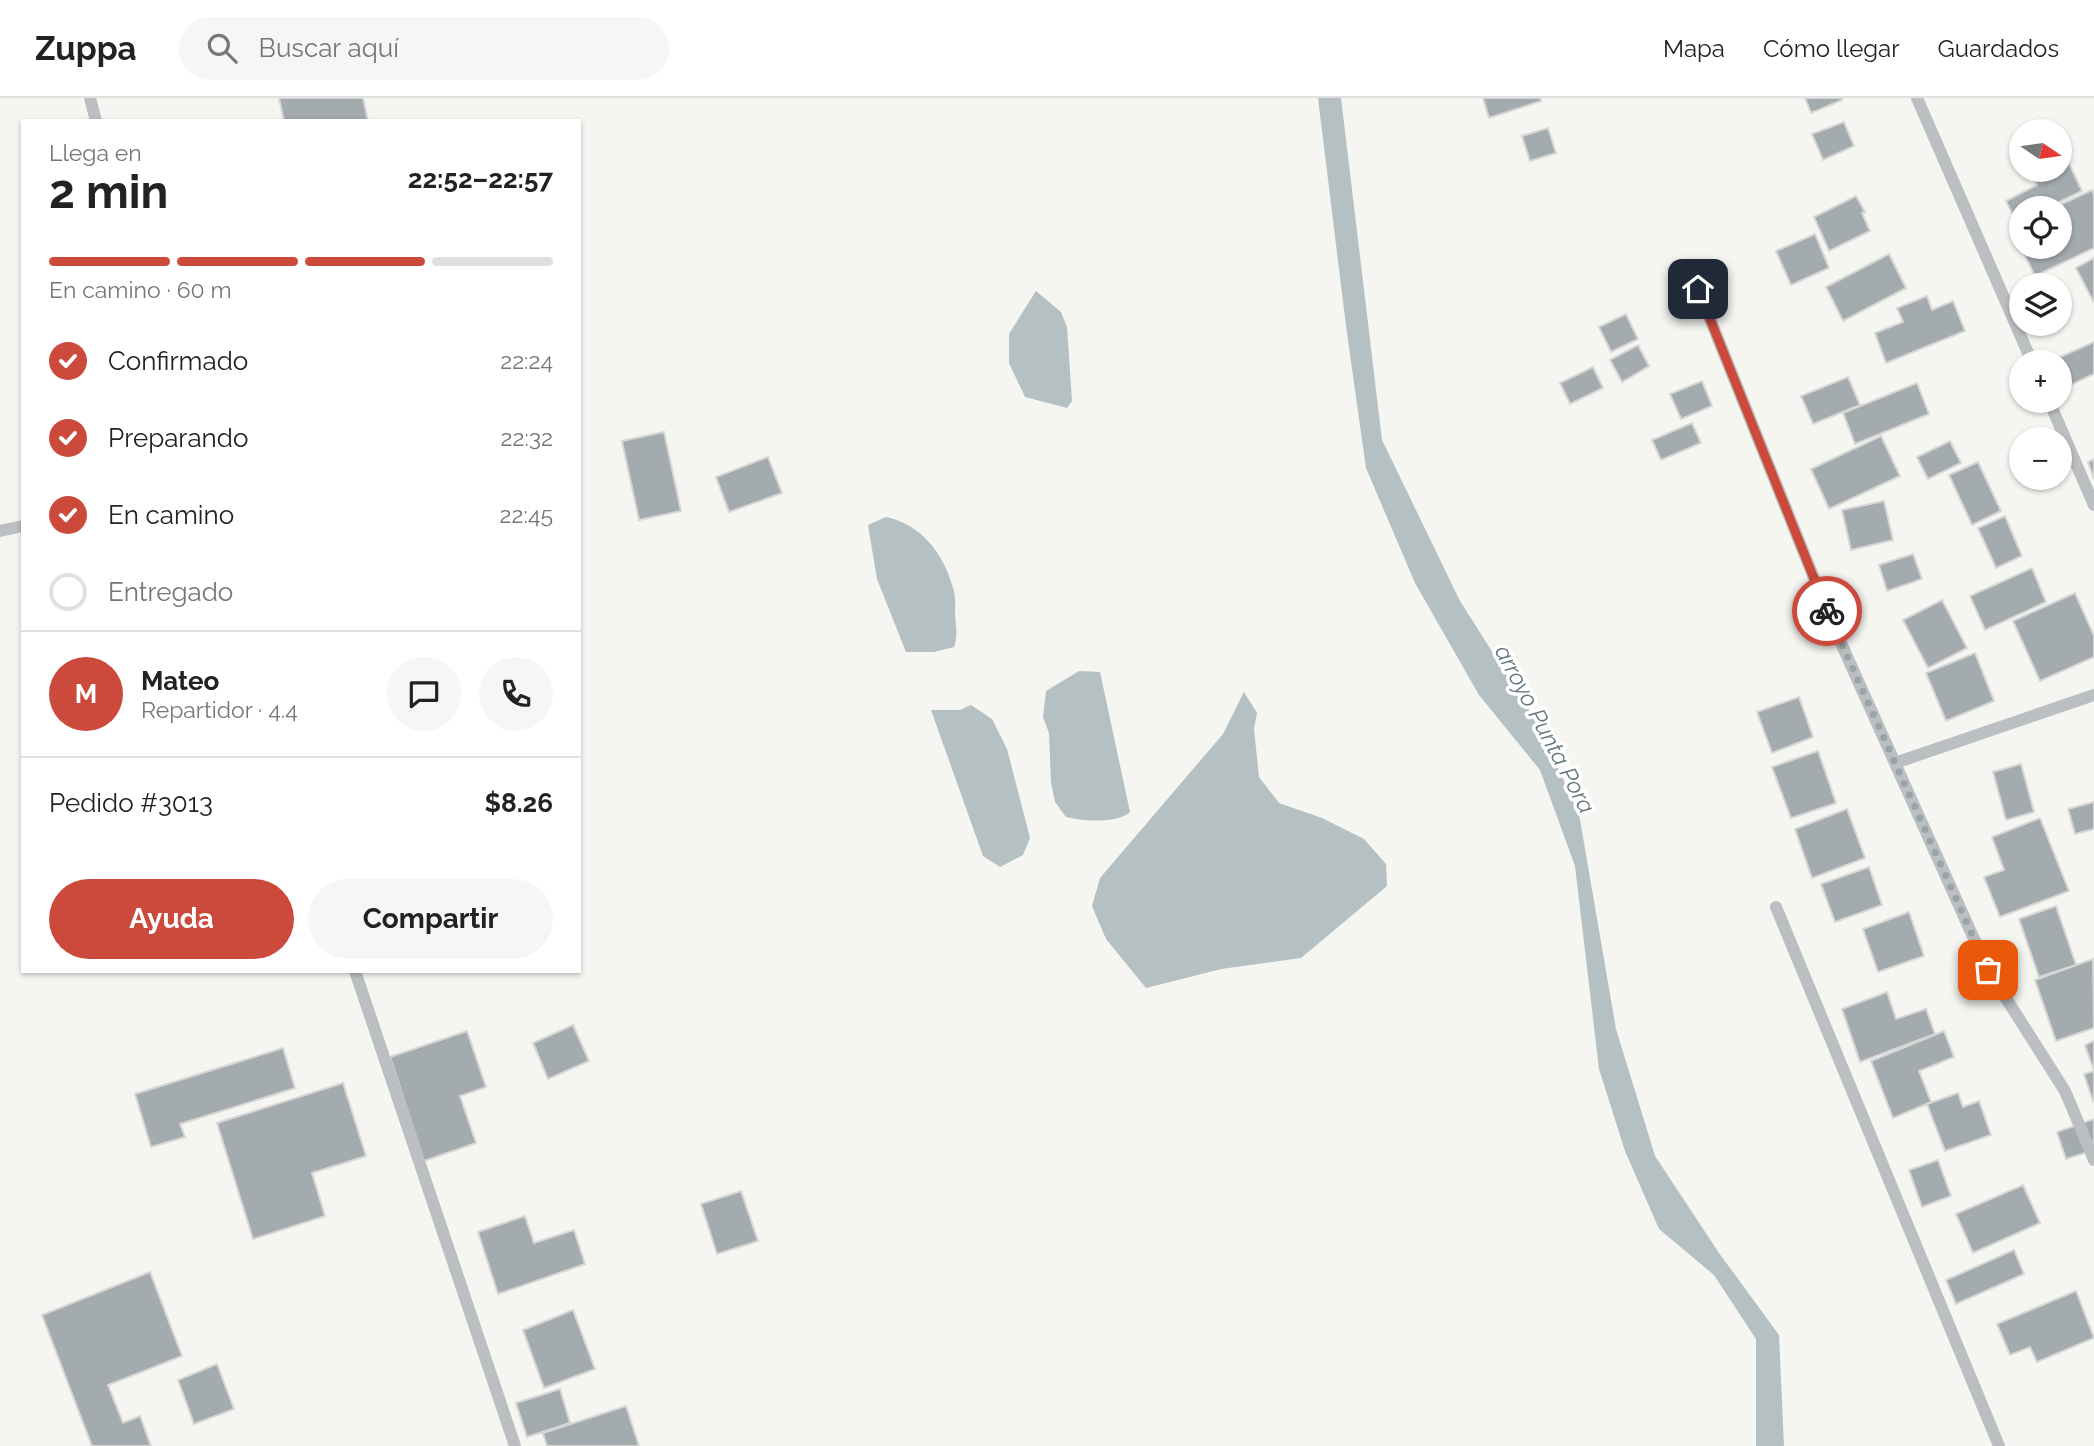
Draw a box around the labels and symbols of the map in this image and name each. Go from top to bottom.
north arrow [2009,119,2072,182]
pin [1668,259,1728,319]
courier [1792,576,1862,646]
water label: arroyo Punta Pora [1490,640,1601,818]
pin [1958,940,2018,1000]

